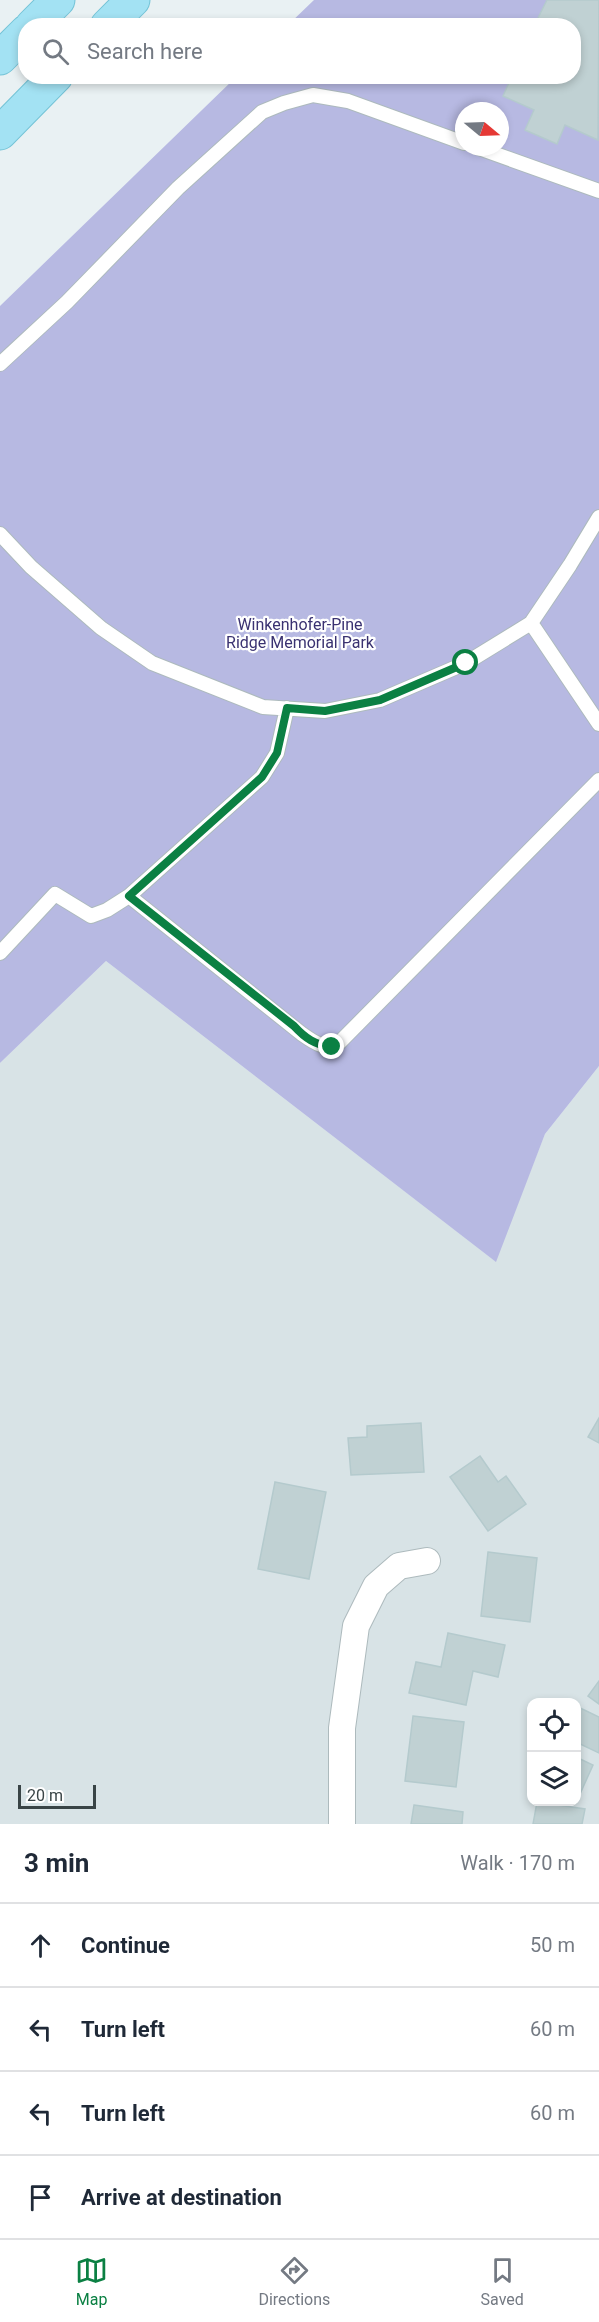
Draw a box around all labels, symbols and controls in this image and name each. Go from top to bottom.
search box [18,18,581,84]
icon: search [39,35,72,68]
text: Search here [87,39,203,64]
north arrow [455,102,509,156]
park label: Winkenhofer-Pine Ridge Memorial Park [226,615,375,652]
route start [452,649,478,675]
route end [318,1033,344,1059]
map controls [527,1698,581,1806]
button: locate [527,1698,581,1752]
button: layers [527,1752,581,1806]
scale bar [18,1782,96,1810]
text: 20 m [27,1786,63,1805]
text: 3 min [24,1848,89,1878]
text: Walk · 170 m [460,1851,575,1875]
icon: ahead [24,1929,57,1962]
text: Continue [81,1933,170,1958]
text: 50 m [530,1933,575,1957]
icon: left [24,2013,57,2046]
text: Turn left [81,2017,165,2042]
text: 60 m [530,2017,575,2041]
icon: left [24,2097,57,2130]
text: Turn left [81,2101,165,2126]
text: 60 m [530,2101,575,2125]
icon: arrive [24,2181,57,2214]
text: Arrive at destination [81,2185,282,2210]
tab: Map [75,2254,108,2309]
tab: Directions [258,2254,330,2309]
tab: Saved [481,2254,524,2309]

